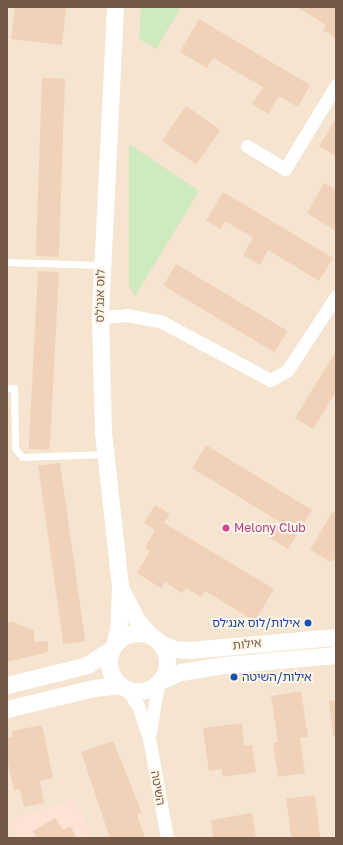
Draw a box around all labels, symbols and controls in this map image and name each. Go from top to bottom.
street label: לוס אנג'לס [92,269,108,323]
place label: Melony Club [234,521,306,535]
marker: Melony Club [221,523,231,533]
place label: אילות/לוס אנג׳לס [212,616,300,630]
marker: אילות/לוס אנג׳לס [303,618,313,628]
street label: אילות [232,635,262,653]
place label: אילות/השיטה [242,670,312,684]
marker: אילות/השיטה [229,672,239,682]
street label: השיטה [148,770,168,806]

